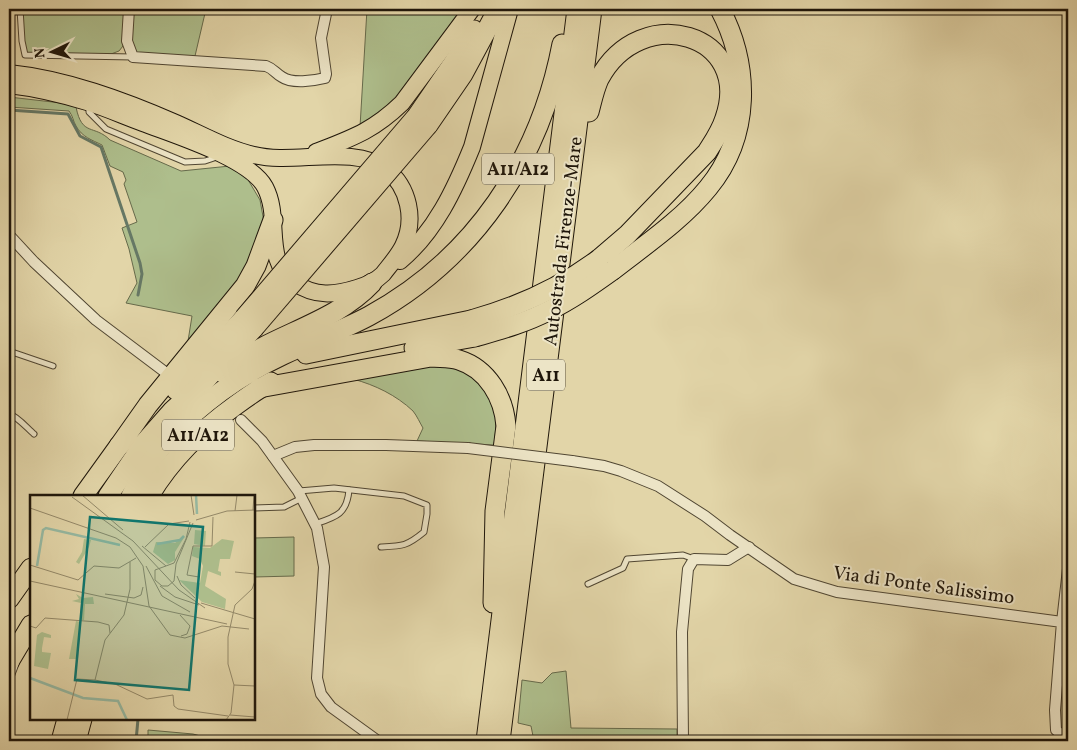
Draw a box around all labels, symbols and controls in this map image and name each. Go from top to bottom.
north arrow [28,28,78,78]
text: N [31,47,50,59]
street label: Autostrada Firenze-Mare [538,135,590,347]
road number: A11/A12 [482,153,554,184]
road number: A11 [527,360,565,390]
road number: A11/A12 [162,420,234,450]
inset map [30,495,255,720]
street label: Via di Ponte Salissimo [831,560,1016,612]

